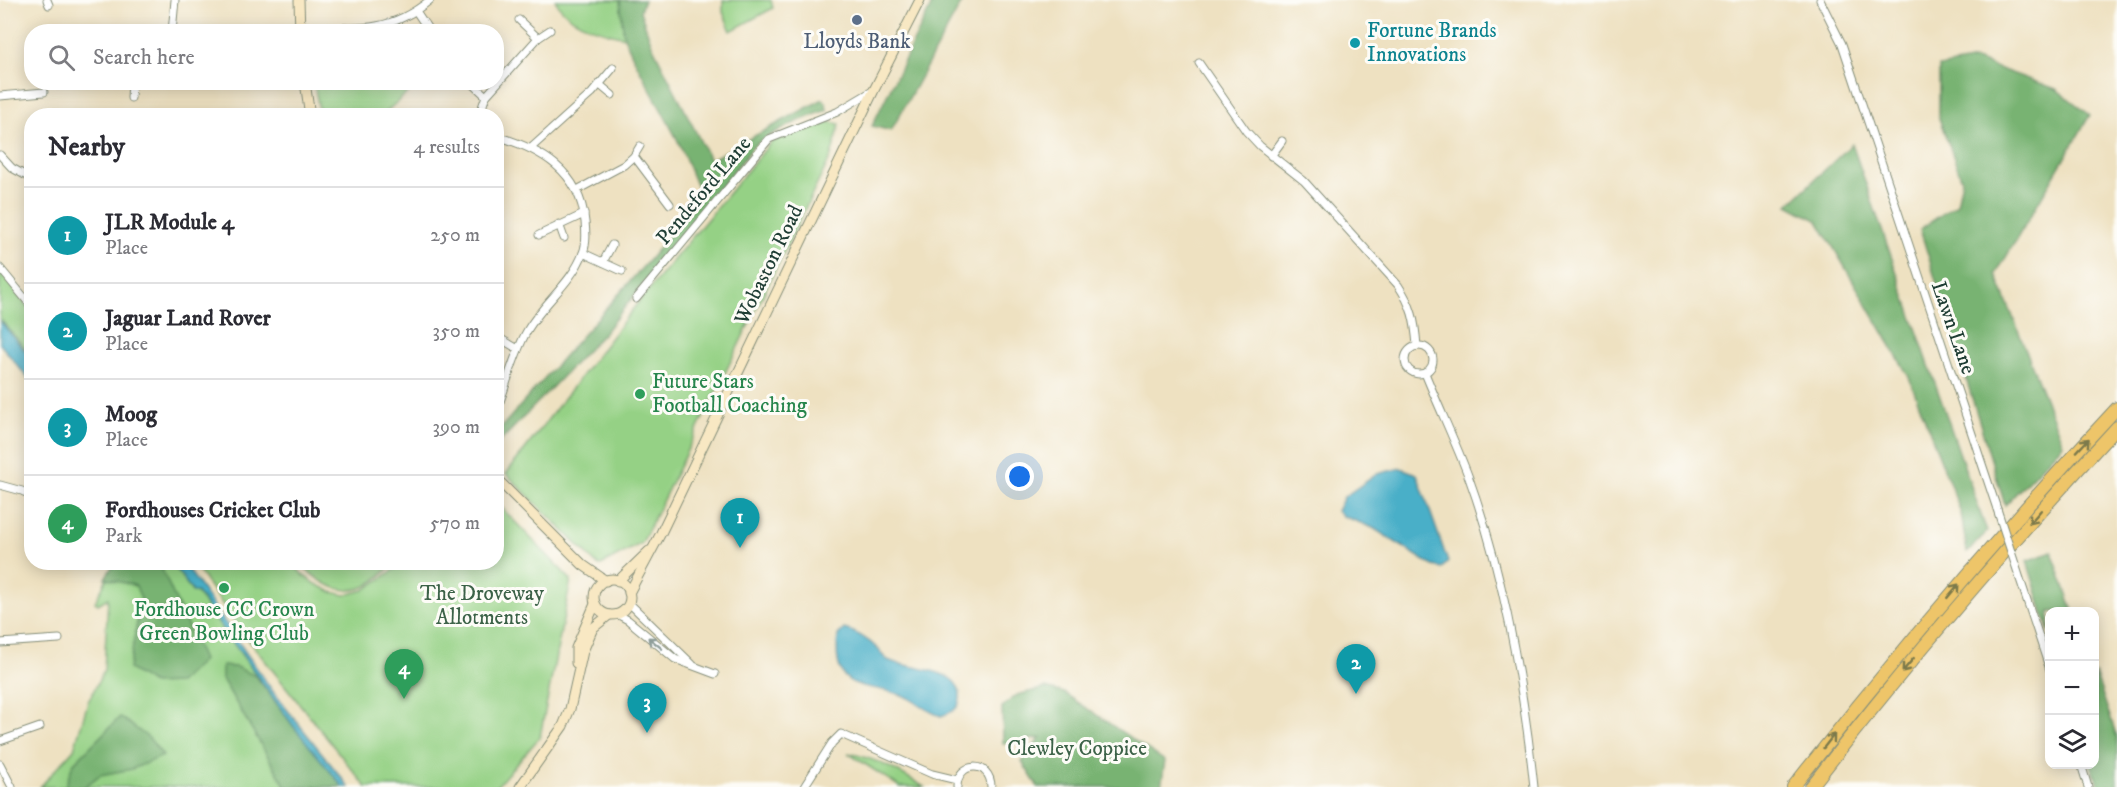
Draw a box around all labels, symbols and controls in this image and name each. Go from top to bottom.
marker: Lloyds Bank [850,13,864,27]
place label: Fortune Brands Innovations [1367,18,1496,68]
search box [24,24,504,90]
place label: Lloyds Bank [803,29,911,55]
marker: Fortune Brands Innovations [1348,36,1362,50]
icon: search [45,41,78,74]
text: Search here [93,44,195,71]
text: Nearby [48,131,125,164]
street label: Pendeford Lane [651,131,757,251]
text: 4 results [413,135,480,160]
street label: Wobaston Road [728,200,809,330]
text: JLR Module 4 [105,209,234,236]
text: 1 [64,223,71,248]
text: 250 m [430,223,480,248]
text: Place [105,236,148,261]
street label: Lawn Lane [1925,278,1981,378]
text: Jaguar Land Rover [105,305,271,332]
text: 2 [63,319,72,344]
text: 350 m [433,319,480,344]
text: Place [105,332,148,357]
place label: Future Stars Football Coaching [652,369,808,419]
marker: Future Stars Football Coaching [633,387,647,401]
text: Moog [105,401,157,428]
text: 3 [64,415,71,440]
text: 390 m [432,415,480,440]
text: Place [105,428,148,453]
one-way arrow [2075,437,2090,452]
your location [1005,462,1034,491]
text: Fordhouses Cricket Club [105,497,320,524]
pin: 1 [720,498,760,548]
one-way arrow [2028,509,2042,524]
text: 4 [62,511,73,536]
text: 570 m [429,511,480,536]
text: Park [105,524,142,549]
marker: Fordhouse CC Crown Green Bowling Club [217,581,231,595]
park label: The Droveway Allotments [420,581,545,631]
one-way arrow [1946,584,1960,599]
place label: Fordhouse CC Crown Green Bowling Club [134,597,314,647]
map controls [2045,607,2099,769]
button: + [2045,607,2099,661]
one-way arrow [647,636,663,649]
pin: 2 [1336,644,1376,694]
pin: 4 [384,650,424,699]
one-way arrow [1901,657,1914,673]
button: − [2045,661,2099,715]
pin: 3 [628,684,666,733]
button: layers [2045,715,2099,769]
one-way arrow [1823,733,1836,749]
park label: Clewley Coppice [1007,736,1147,762]

